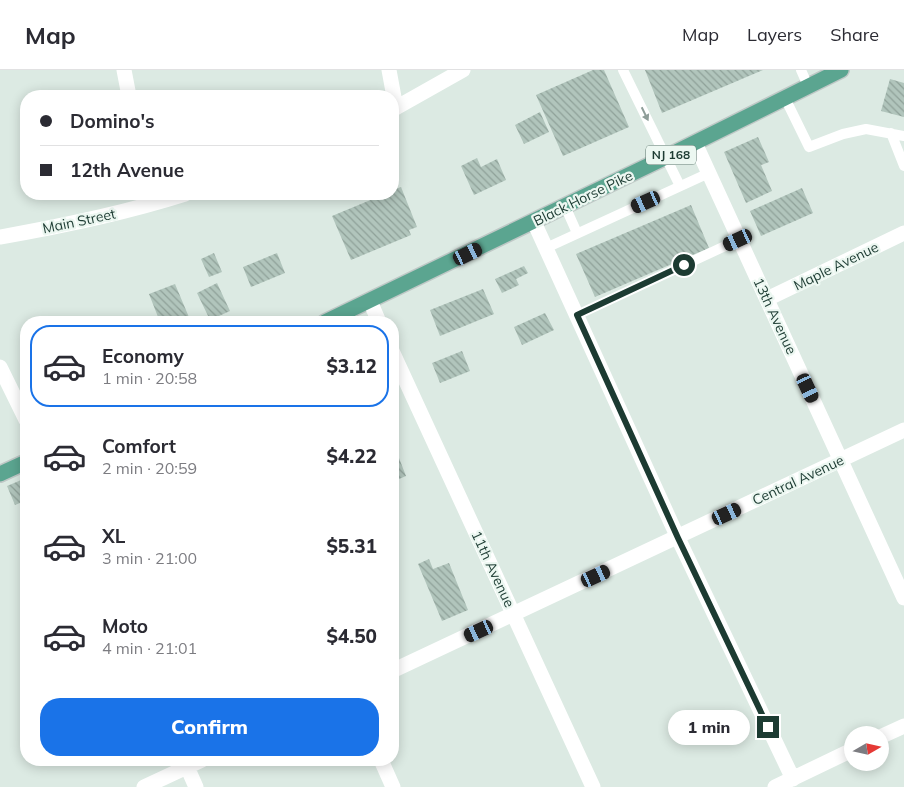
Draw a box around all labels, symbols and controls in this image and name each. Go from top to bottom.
text: Map [25,20,76,50]
text: Map [682,23,719,46]
text: Layers [747,23,802,46]
text: Share [830,23,879,46]
one-way arrow [641,106,649,121]
text: Domino's [70,109,155,133]
road number: NJ 168 [646,146,696,164]
text: 12th Avenue [70,158,184,182]
street label: Black Horse Pike [530,166,636,230]
car [629,189,662,215]
street label: Main Street [41,204,117,238]
car [721,227,754,253]
street label: Maple Avenue [791,238,881,294]
car [451,241,484,267]
route start [673,254,695,276]
street label: 13th Avenue [749,275,801,357]
icon: car [42,344,87,389]
text: Economy [102,344,184,368]
text: $3.12 [326,354,377,378]
text: 1 min · 20:58 [102,368,197,388]
car [794,371,821,405]
icon: car [42,434,87,479]
text: Comfort [102,434,176,458]
text: $4.22 [326,444,377,468]
street label: Central Avenue [749,451,847,509]
text: 2 min · 20:59 [102,458,197,478]
car [710,501,743,527]
icon: car [42,524,87,569]
text: XL [102,524,125,548]
street label: 11th Avenue [467,528,519,610]
text: $5.31 [326,534,377,558]
text: 3 min · 21:00 [102,548,197,568]
car [579,563,612,589]
icon: car [42,614,87,659]
text: Moto [102,614,148,638]
car [462,618,495,644]
text: $4.50 [326,624,377,648]
text: 4 min · 21:01 [102,638,197,658]
button: Confirm [40,698,379,756]
callout: 1 min [668,710,750,744]
route end [757,716,779,738]
text: 1 min [688,717,730,737]
north arrow [844,726,889,771]
map controls [844,726,889,771]

